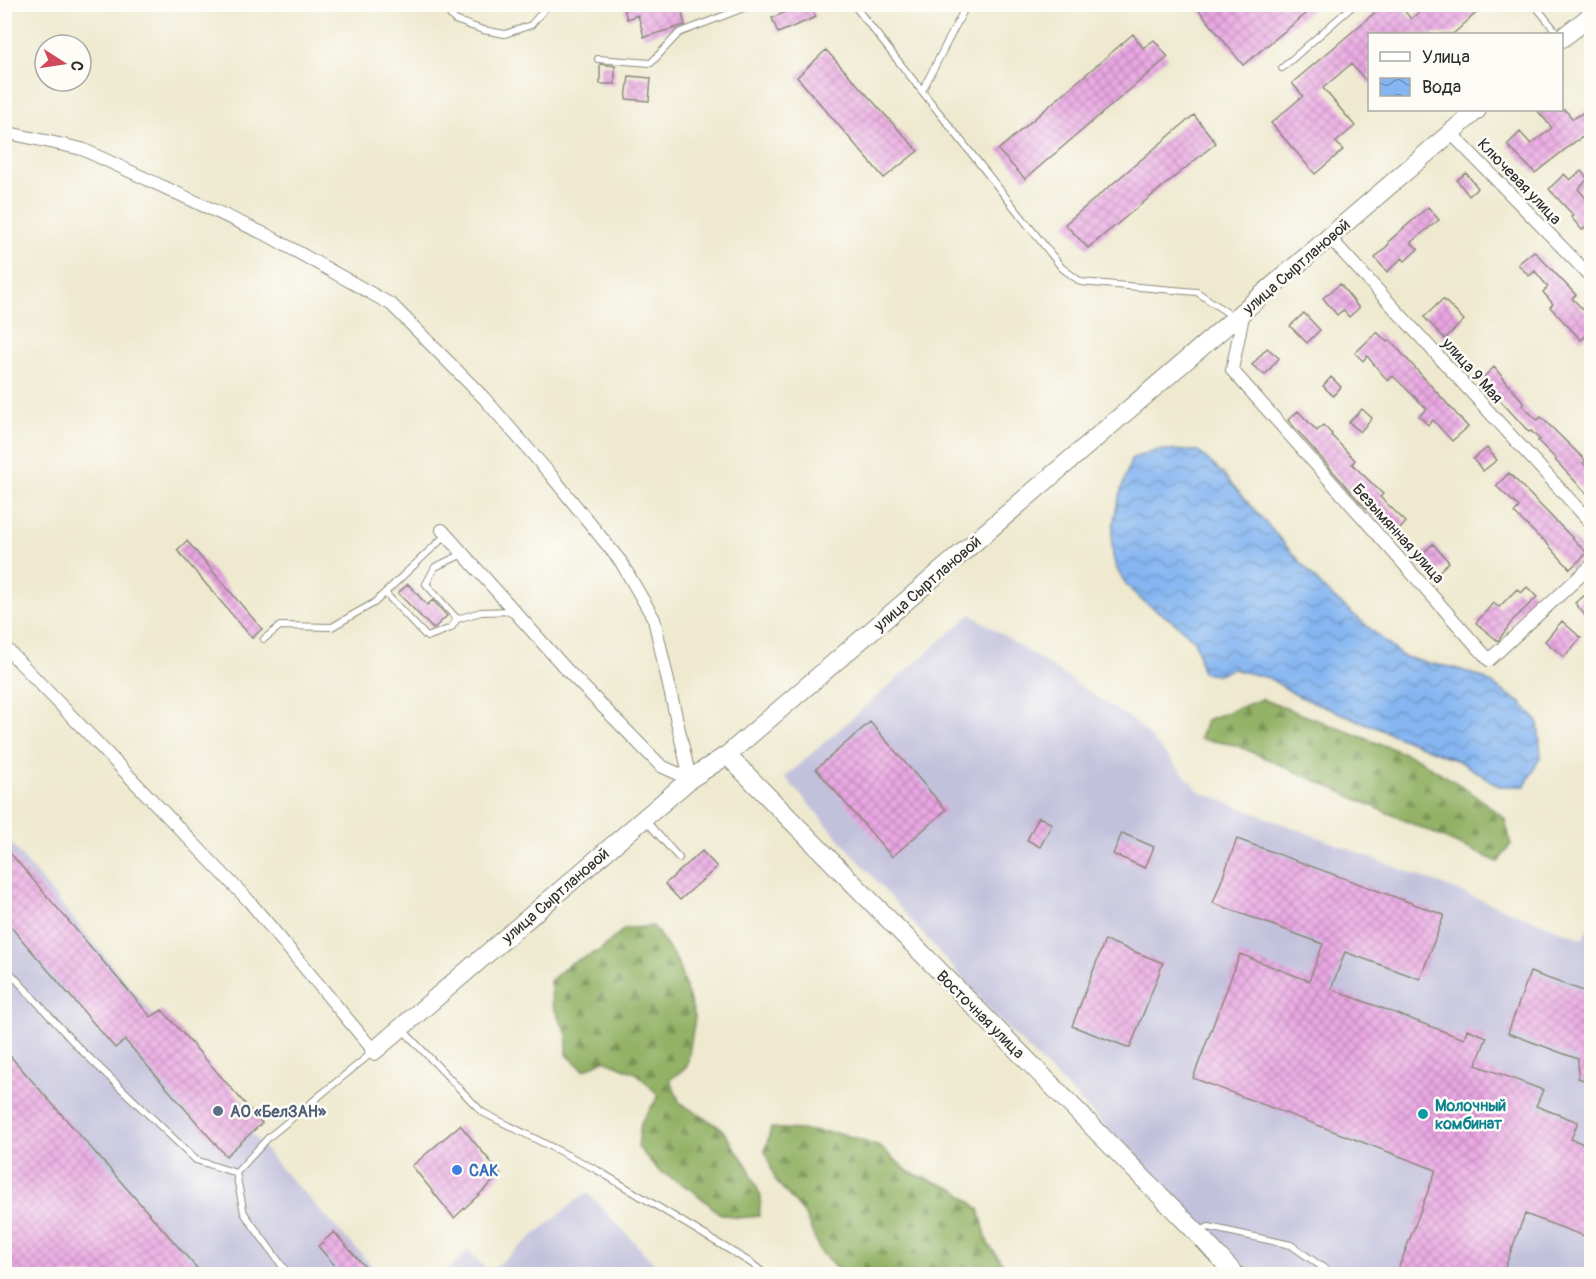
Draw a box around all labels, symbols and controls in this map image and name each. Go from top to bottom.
north arrow [33,33,93,93]
legend [1368,33,1563,111]
text: Улица [1422,46,1470,69]
text: С [66,59,88,73]
text: Вода [1422,76,1461,99]
street label: Ключевая улица [1473,134,1565,229]
street label: улица Сыртлановой [1238,215,1354,319]
street label: улица 9 Мая [1437,333,1507,408]
street label: Безымянная улица [1348,479,1448,588]
street label: улица Сыртлановой [869,532,985,636]
street label: улица Сыртлановой [497,844,613,948]
street label: Восточная улица [932,966,1029,1063]
place label: Молочный комбинат [1435,1096,1506,1134]
place label: АО «БелЗАН» [230,1102,327,1122]
marker: АО «БелЗАН» [211,1104,225,1118]
marker: Молочный комбинат [1416,1107,1430,1121]
place label: САК [469,1161,498,1181]
marker: САК [450,1163,464,1177]

